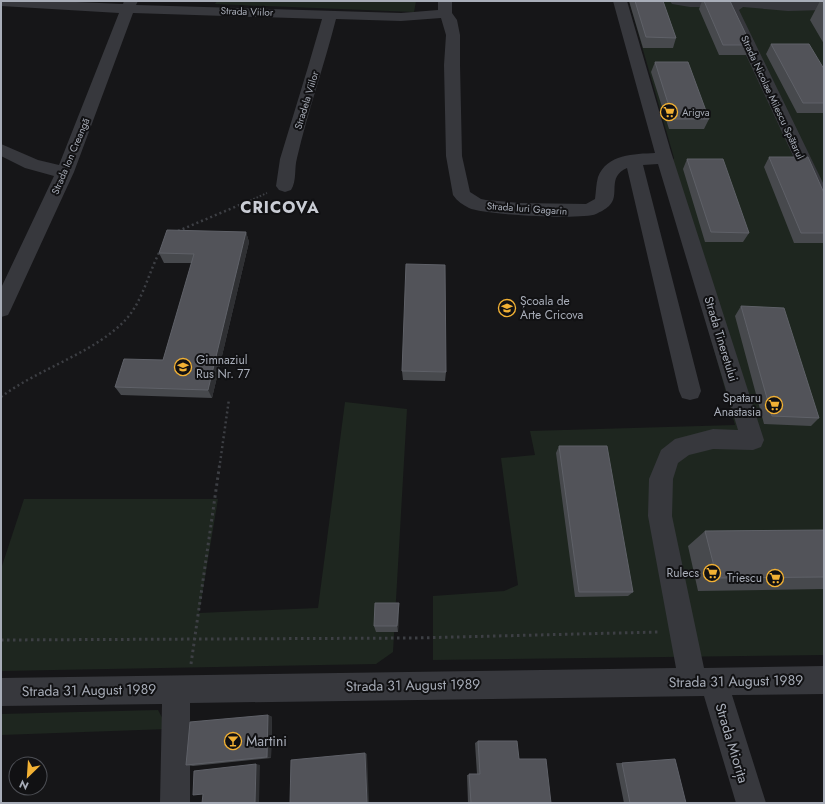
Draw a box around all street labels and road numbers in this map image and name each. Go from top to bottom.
street label: Strada Viilor [220,3,274,20]
street label: Strada Nicolae Milescu Spătarul [737,33,808,162]
street label: Stradela Viilor [291,69,323,131]
street label: Strada Ion Creangă [48,116,93,197]
street label: Strada Iuri Gagarin [486,198,568,219]
street label: Strada Tineretului [699,294,743,384]
street label: Strada 31 August 1989 [669,670,803,692]
street label: Strada 31 August 1989 [346,674,480,696]
street label: Strada 31 August 1989 [22,679,156,701]
street label: Strada Miorița [709,701,754,786]

